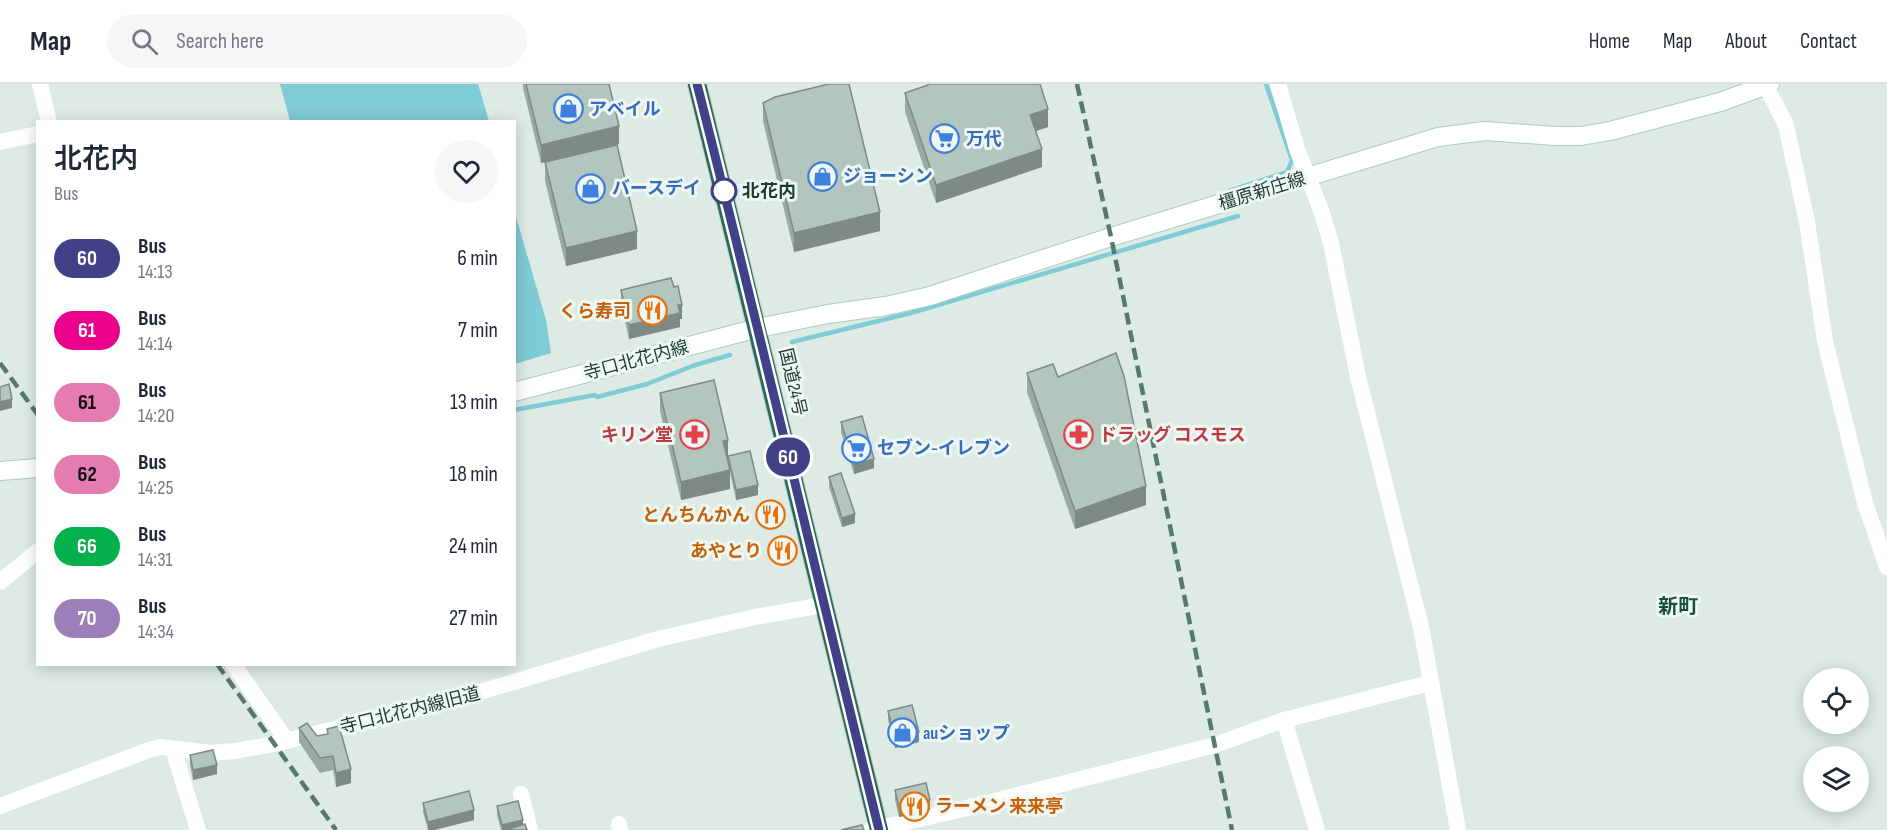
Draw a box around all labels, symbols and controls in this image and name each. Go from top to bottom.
search box [107,14,527,68]
text: Map [30,25,71,58]
icon: search [128,25,161,58]
text: Search here [176,28,264,55]
text: Home [1589,29,1630,54]
text: Map [1663,29,1692,54]
text: About [1725,29,1767,54]
text: Contact [1800,29,1857,54]
shop icon: アベイル [552,93,584,125]
place label: アベイル [589,99,661,120]
supermarket icon: 万代 [929,123,961,155]
place label: 万代 [966,129,1002,150]
button: heart [435,140,498,203]
text: 北花内 [54,143,138,176]
shop icon: ジョーシン [806,160,838,192]
place label: ジョーシン [843,166,933,187]
street label: 橿原新庄線 [1216,168,1308,215]
shop icon: バースデイ [575,172,607,204]
place label: バースデイ [612,178,701,199]
marker: 北花内 [711,178,737,204]
place label: 北花内 [742,181,796,202]
text: Bus [54,182,78,206]
text: Bus [138,233,167,260]
text: 6 min [457,245,498,272]
text: 60 [77,246,97,271]
text: 14:13 [138,260,173,284]
restaurant icon: くら寿司 [636,295,668,327]
place label: くら寿司 [559,301,631,322]
text: Bus [138,305,167,332]
text: 7 min [458,317,498,344]
text: 61 [78,318,96,343]
text: 14:14 [138,332,173,356]
street label: 寺口北花内線 [581,336,691,385]
street label: 国道24号 [775,346,810,418]
text: Bus [138,377,167,404]
text: 13 min [450,389,498,416]
text: 61 [78,390,96,415]
text: 14:20 [138,404,174,428]
pharmacy icon: キリン堂 [678,419,710,451]
pharmacy icon: ドラッグ コスモス [1062,419,1094,451]
place label: キリン堂 [601,425,673,446]
place label: ドラッグ コスモス [1099,425,1246,446]
supermarket icon: セブン-イレブン [840,432,872,464]
line badge: 60 [761,438,815,476]
place label: セブン-イレブン [877,438,1010,459]
text: 60 [778,445,798,470]
text: Bus [138,449,167,476]
text: 18 min [450,461,498,488]
text: 62 [77,462,97,487]
text: 14:25 [138,476,173,500]
restaurant icon: とんちんかん [755,499,787,531]
place label: とんちんかん [642,505,750,526]
text: Bus [138,521,167,548]
text: 24 min [449,533,498,560]
text: 66 [77,534,97,559]
restaurant icon: あやとり [767,535,799,567]
place label: あやとり [690,541,762,562]
text: 14:31 [138,548,173,572]
text: Bus [138,593,167,620]
district label: 新町 [1658,595,1698,619]
text: 27 min [449,605,498,632]
text: 70 [77,606,97,631]
text: 14:34 [138,620,174,644]
map controls [1803,668,1869,812]
button: locate [1803,668,1869,734]
street label: 寺口北花内線旧道 [338,683,483,738]
shop icon: auショップ [886,717,918,749]
place label: auショップ [923,723,1010,744]
button: layers [1803,746,1869,812]
restaurant icon: ラーメン 来来亭 [898,790,930,822]
place label: ラーメン 来来亭 [935,796,1063,817]

